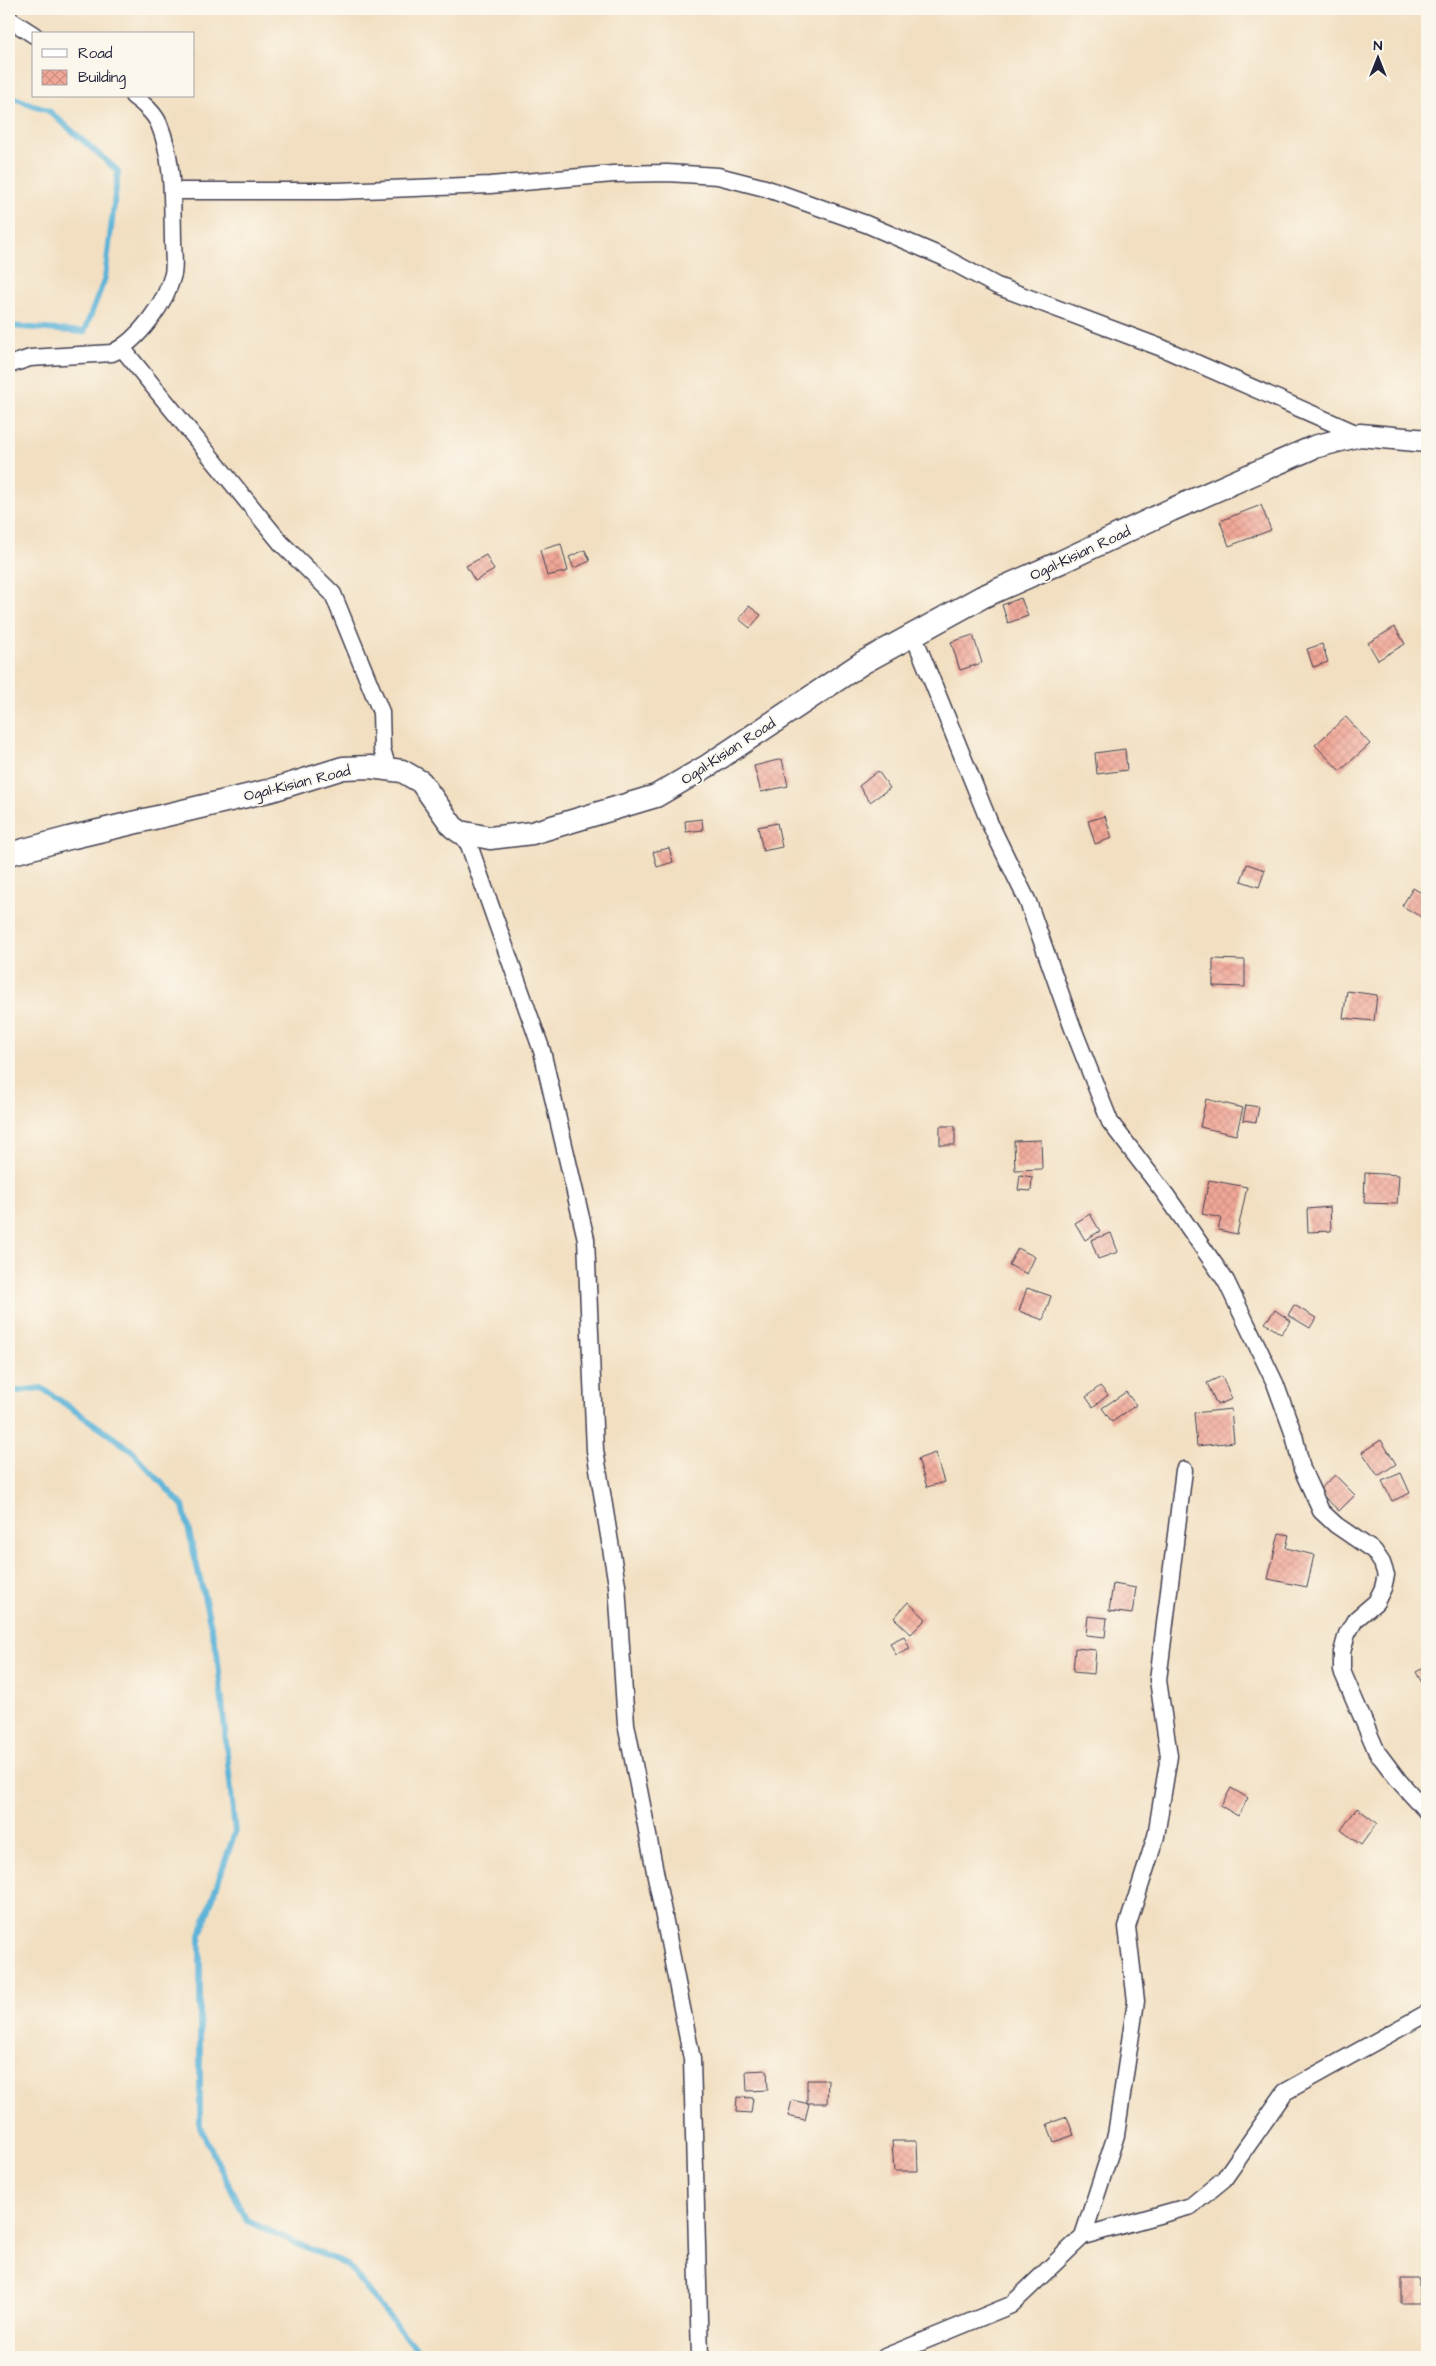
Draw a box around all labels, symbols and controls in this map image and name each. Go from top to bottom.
legend [32,32,195,98]
north arrow [1354,32,1404,82]
text: N [1374,36,1383,56]
text: Road [78,43,113,64]
text: Building [78,67,126,89]
street label: Ogal-Kisian Road [1026,521,1135,587]
street label: Ogal-Kisian Road [677,713,781,791]
street label: Ogal-Kisian Road [242,760,353,808]

